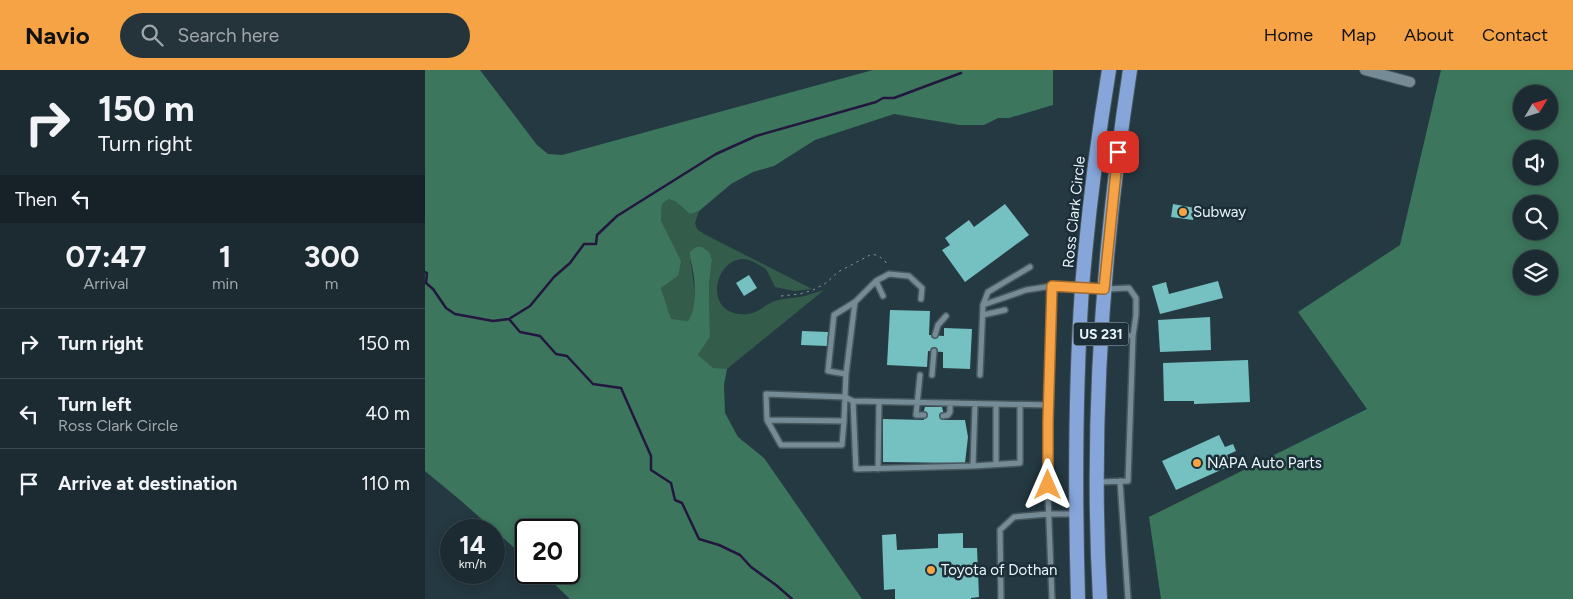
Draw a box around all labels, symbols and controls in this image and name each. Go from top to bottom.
search box [120,13,470,58]
text: Navio [25,21,90,50]
icon: search [138,21,166,49]
text: Search here [178,24,279,47]
text: Home [1264,24,1313,46]
text: Map [1341,24,1376,46]
text: About [1404,24,1454,46]
text: Contact [1482,24,1548,46]
north arrow [1513,85,1557,130]
map controls [1513,85,1558,295]
text: 150 m [98,88,195,130]
icon: right [15,90,80,155]
text: Turn right [98,130,193,157]
pin [1097,131,1139,173]
icon: arrive [1104,138,1132,166]
button: sound [1513,140,1558,185]
street label: Ross Clark Circle [1059,155,1089,269]
icon: left [67,185,95,213]
text: Then [15,188,57,211]
button: search [1513,195,1558,240]
place label: Subway [1193,203,1246,221]
marker: Subway [1177,206,1189,218]
text: 07:47 [66,238,146,275]
text: 1 [219,238,231,275]
text: 300 [304,238,359,275]
button: layers [1513,250,1558,295]
text: Arrival [83,274,129,293]
text: min [212,274,238,293]
text: m [325,274,338,293]
road number: US 231 [1073,322,1129,346]
icon: right [15,330,43,358]
text: Turn right [58,332,144,355]
text: 150 m [358,332,410,355]
text: Turn left [58,393,132,416]
icon: left [15,400,43,428]
text: 40 m [365,402,410,425]
text: Ross Clark Circle [58,416,178,435]
place label: NAPA Auto Parts [1207,454,1322,472]
marker: NAPA Auto Parts [1191,457,1203,469]
position arrow [1021,458,1073,510]
icon: arrive [15,470,43,498]
text: Arrive at destination [58,472,237,495]
text: 110 m [361,472,410,495]
speed limit sign: 20 [515,519,580,584]
text: 14 [459,530,486,560]
text: km/h [459,557,486,571]
place label: Toyota of Dothan [941,561,1057,579]
marker: Toyota of Dothan [925,564,937,576]

